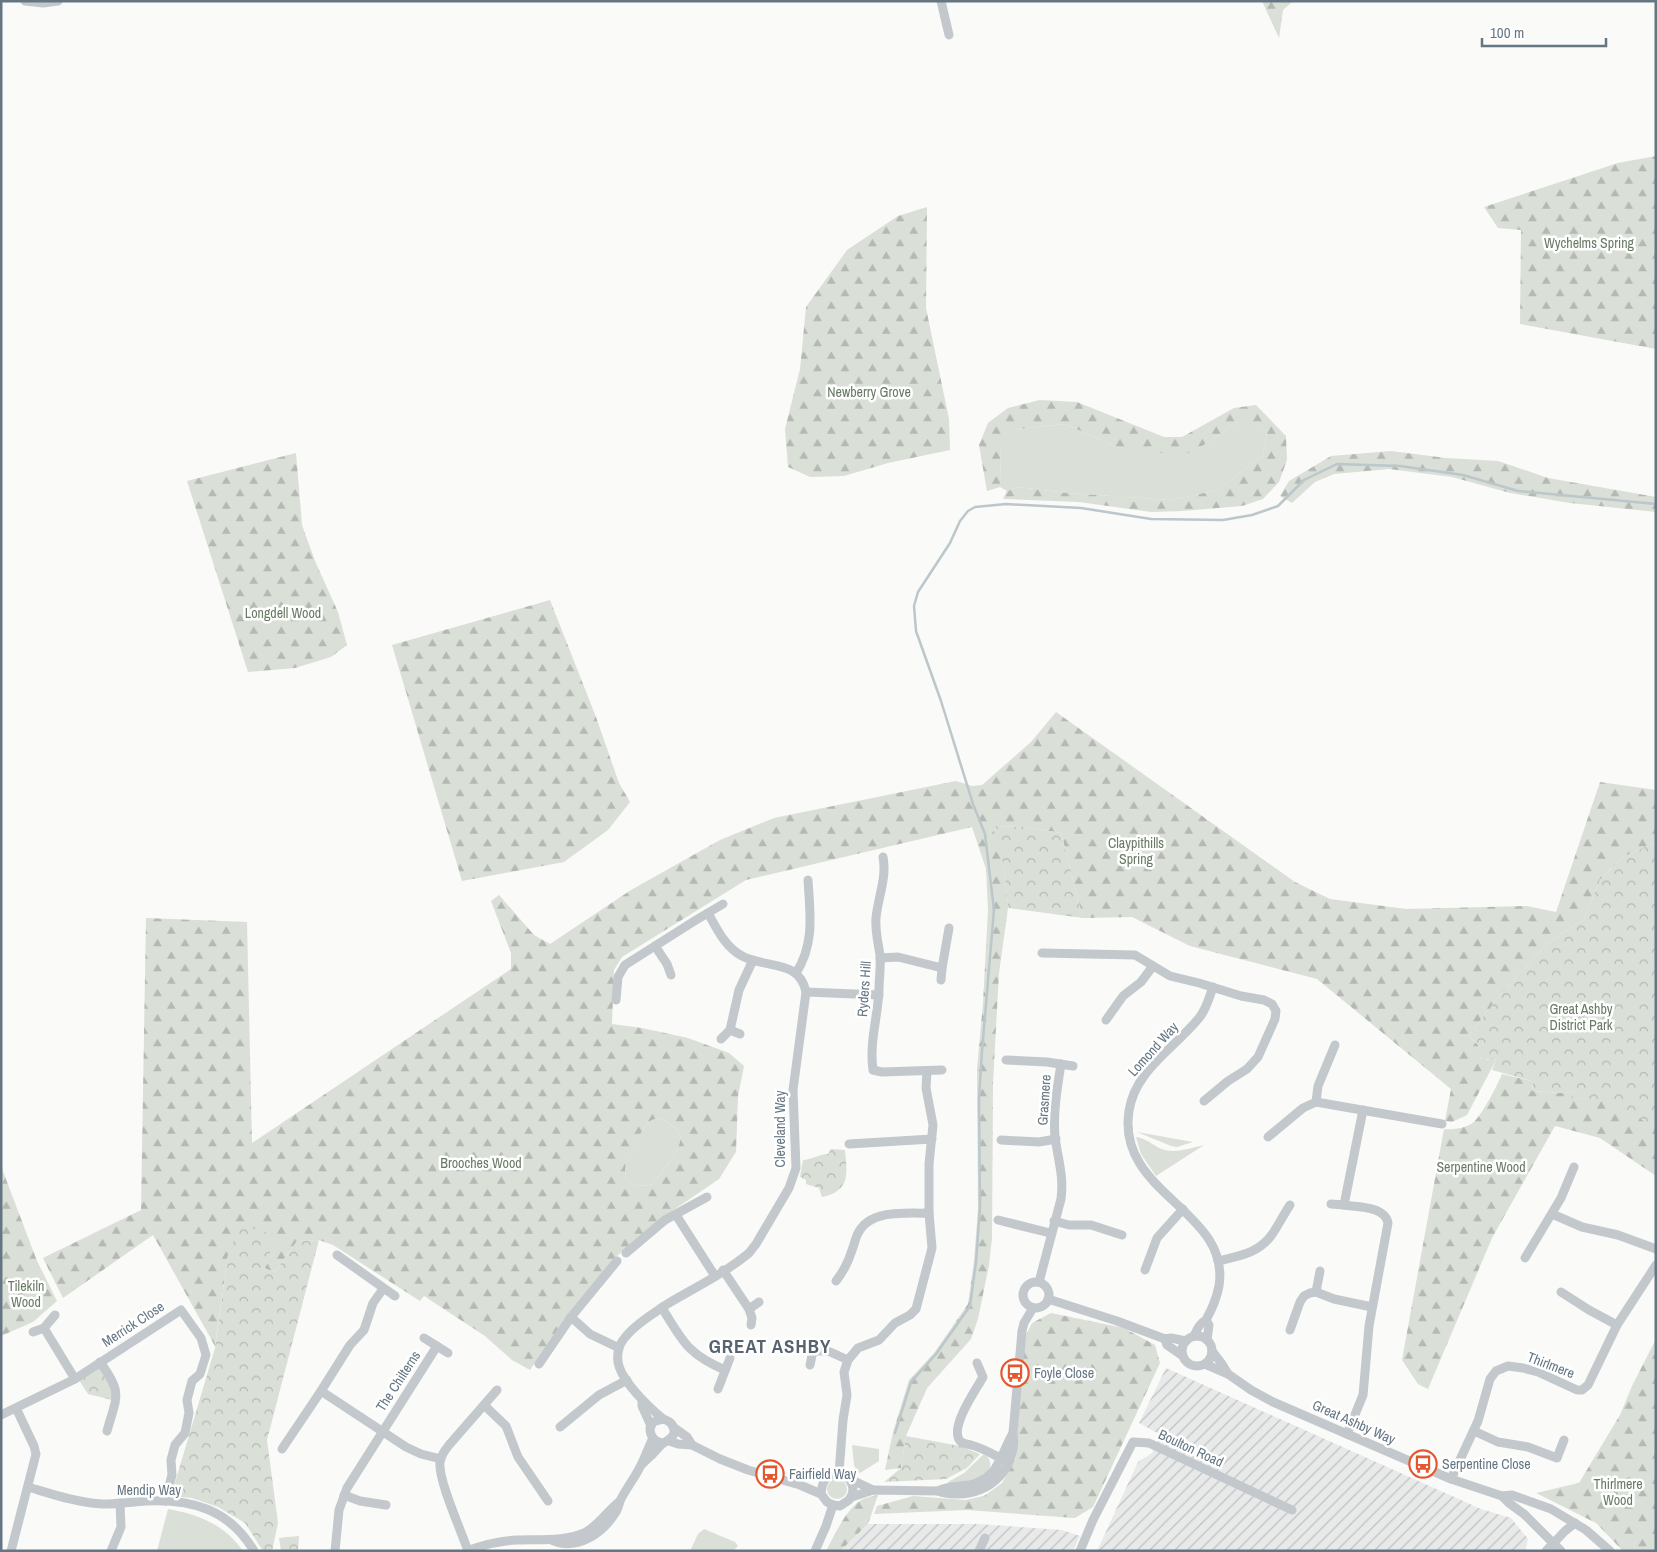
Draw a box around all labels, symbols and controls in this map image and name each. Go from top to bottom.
scale bar [1482,15,1606,47]
text: 100 m [1490,22,1524,43]
park label: Wychelms Spring [1544,234,1635,252]
park label: Newberry Grove [827,383,911,401]
park label: Longdell Wood [245,604,321,622]
park label: Claypithills Spring [1108,834,1164,868]
street label: Ryders Hill [853,960,875,1018]
park label: Great Ashby District Park [1549,1000,1613,1034]
street label: Lomond Way [1124,1018,1182,1080]
street label: Grasmere [1033,1074,1055,1126]
street label: Cleveland Way [771,1090,789,1167]
park label: Brooches Wood [440,1154,522,1172]
park label: Serpentine Wood [1436,1158,1526,1176]
park label: Tilekiln Wood [8,1277,44,1311]
street label: Merrick Close [98,1297,168,1351]
district label: GREAT ASHBY [709,1333,831,1359]
street label: The Chilterns [372,1347,424,1415]
street label: Thirlmere [1525,1348,1577,1382]
bus stop icon: Foyle Close [1000,1358,1030,1388]
place label: Foyle Close [1034,1364,1094,1382]
street label: Great Ashby Way [1310,1396,1399,1448]
street label: Boulton Road [1156,1425,1226,1471]
bus stop icon: Serpentine Close [1408,1449,1438,1479]
place label: Serpentine Close [1442,1455,1531,1473]
bus stop icon: Fairfield Way [755,1459,785,1489]
place label: Fairfield Way [789,1465,857,1483]
park label: Thirlmere Wood [1593,1475,1643,1509]
street label: Mendip Way [117,1481,181,1499]

